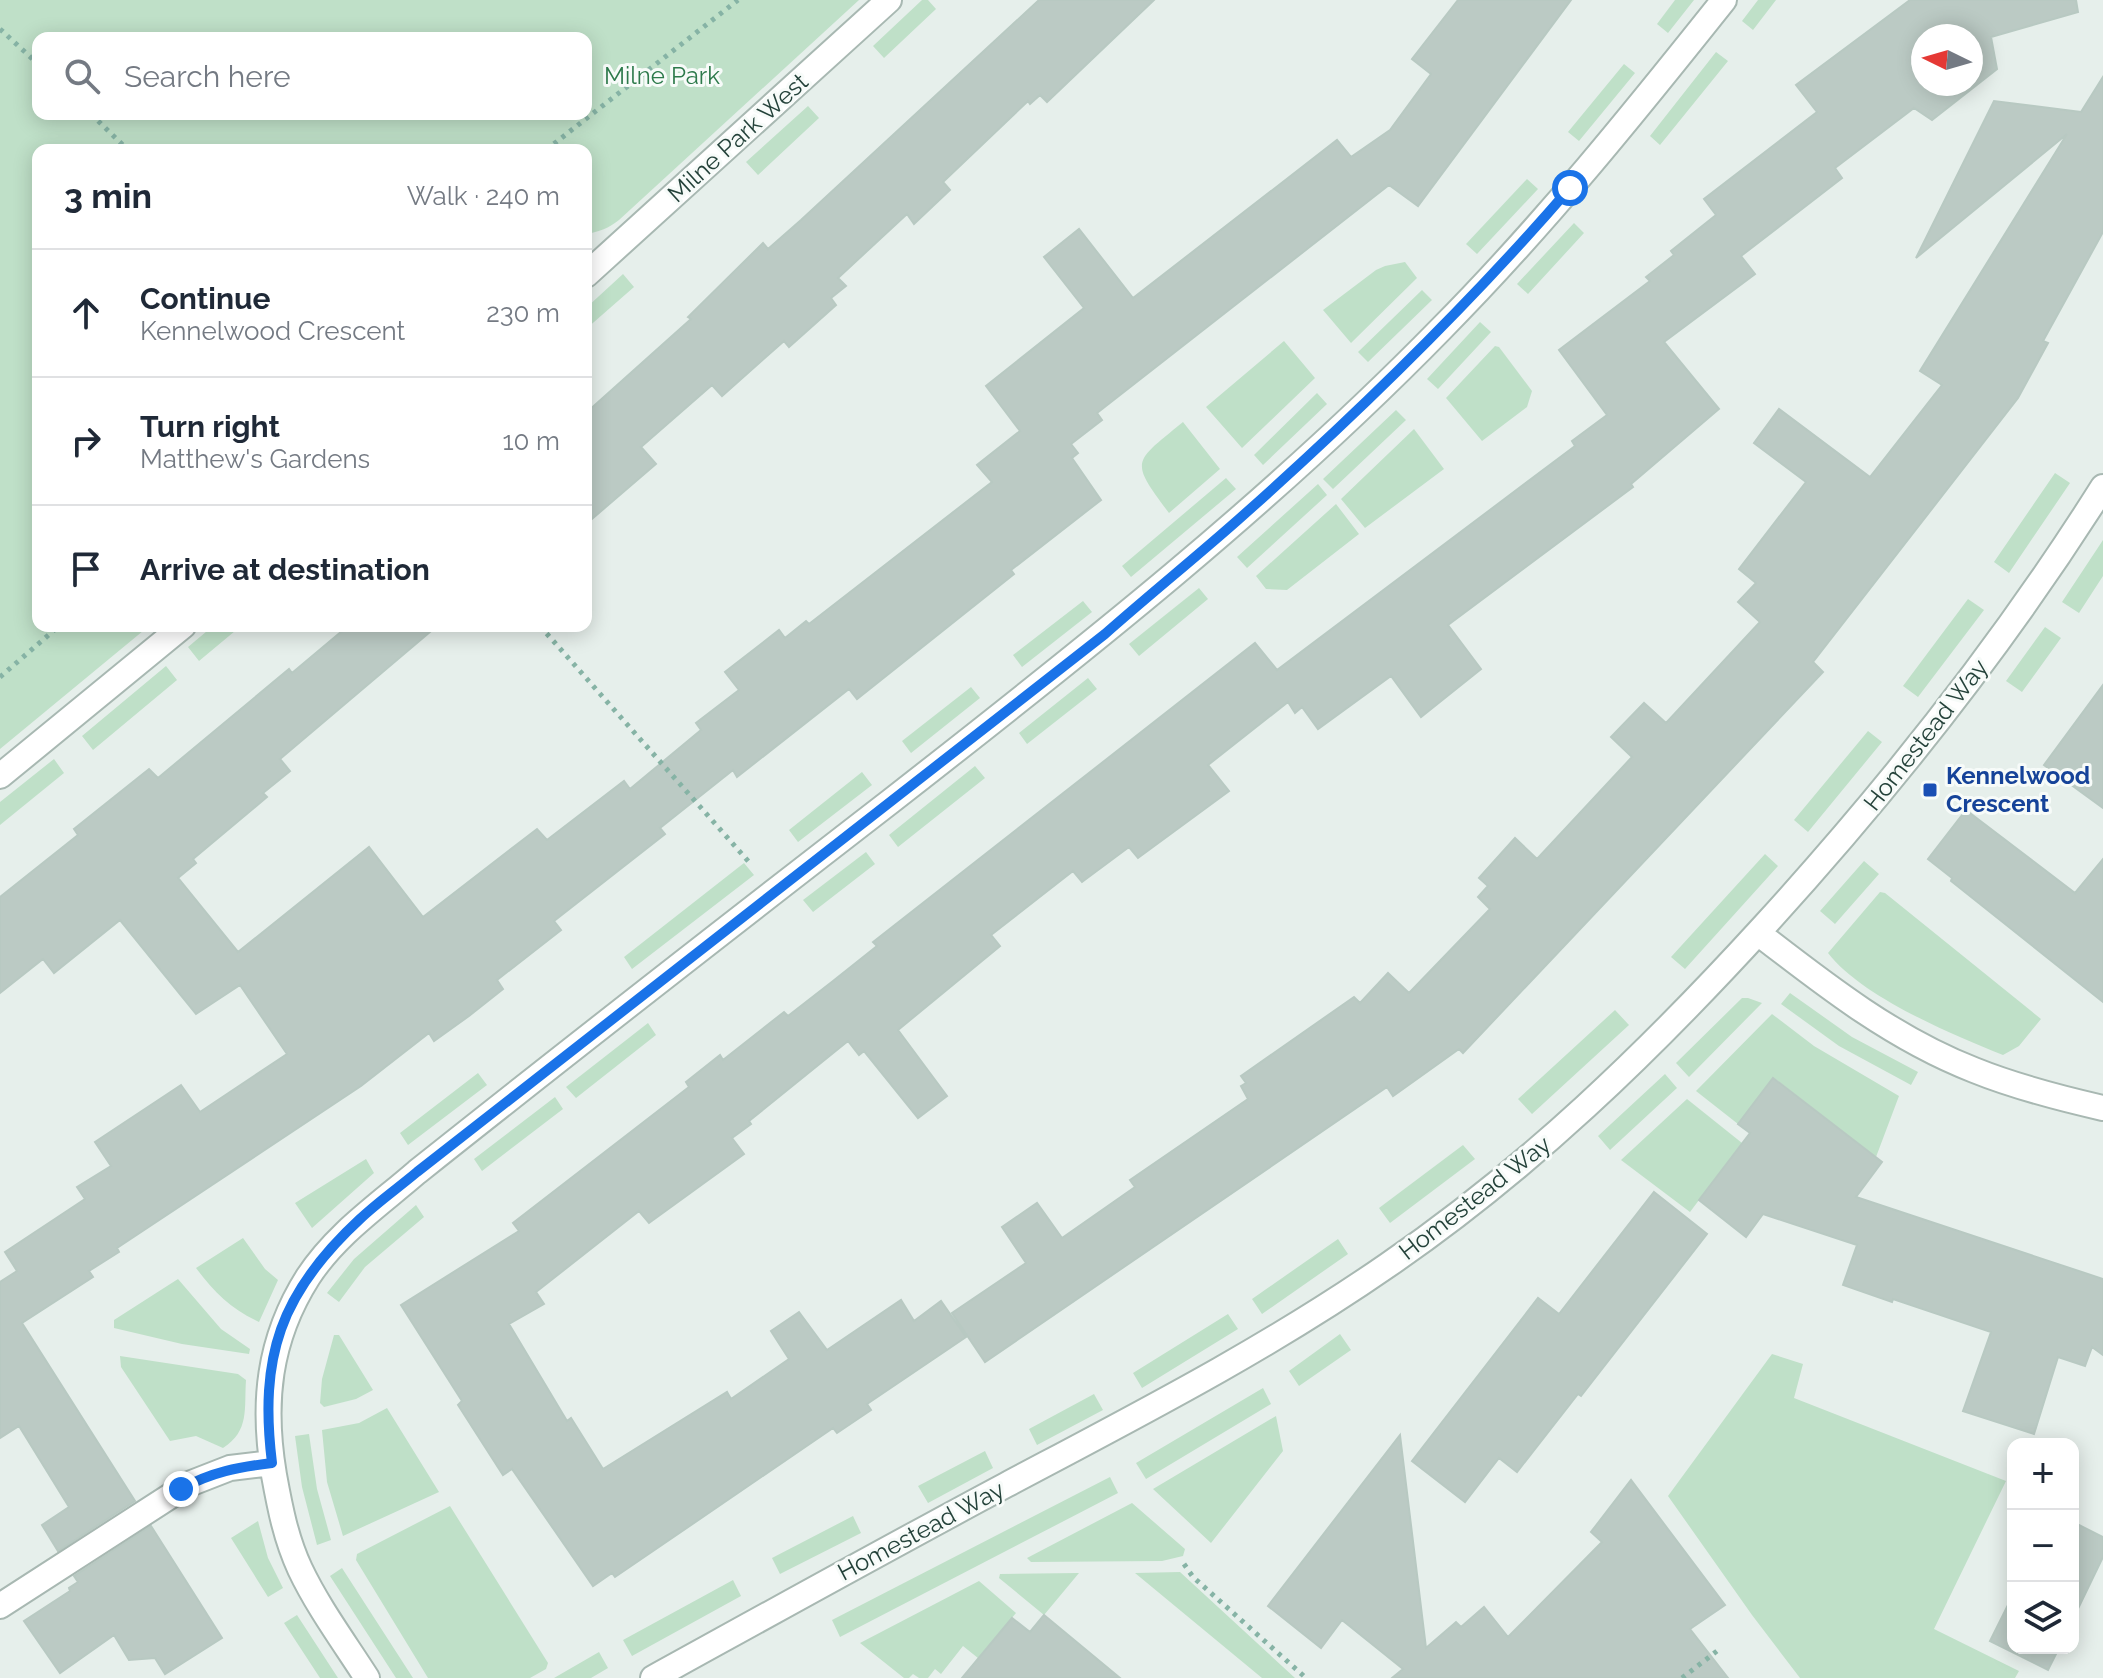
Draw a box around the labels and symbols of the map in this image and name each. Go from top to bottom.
north arrow [1911,24,1983,96]
park label: Milne Park [604,61,720,90]
street label: Milne Park West [662,67,814,208]
route start [1552,170,1588,206]
street label: Homestead Way [1857,653,1994,816]
place label: Kennelwood Crescent [1946,761,2090,818]
marker: Kennelwood Crescent [1921,781,1939,799]
street label: Homestead Way [1393,1129,1556,1266]
route end [163,1471,199,1507]
street label: Homestead Way [833,1474,1009,1587]

